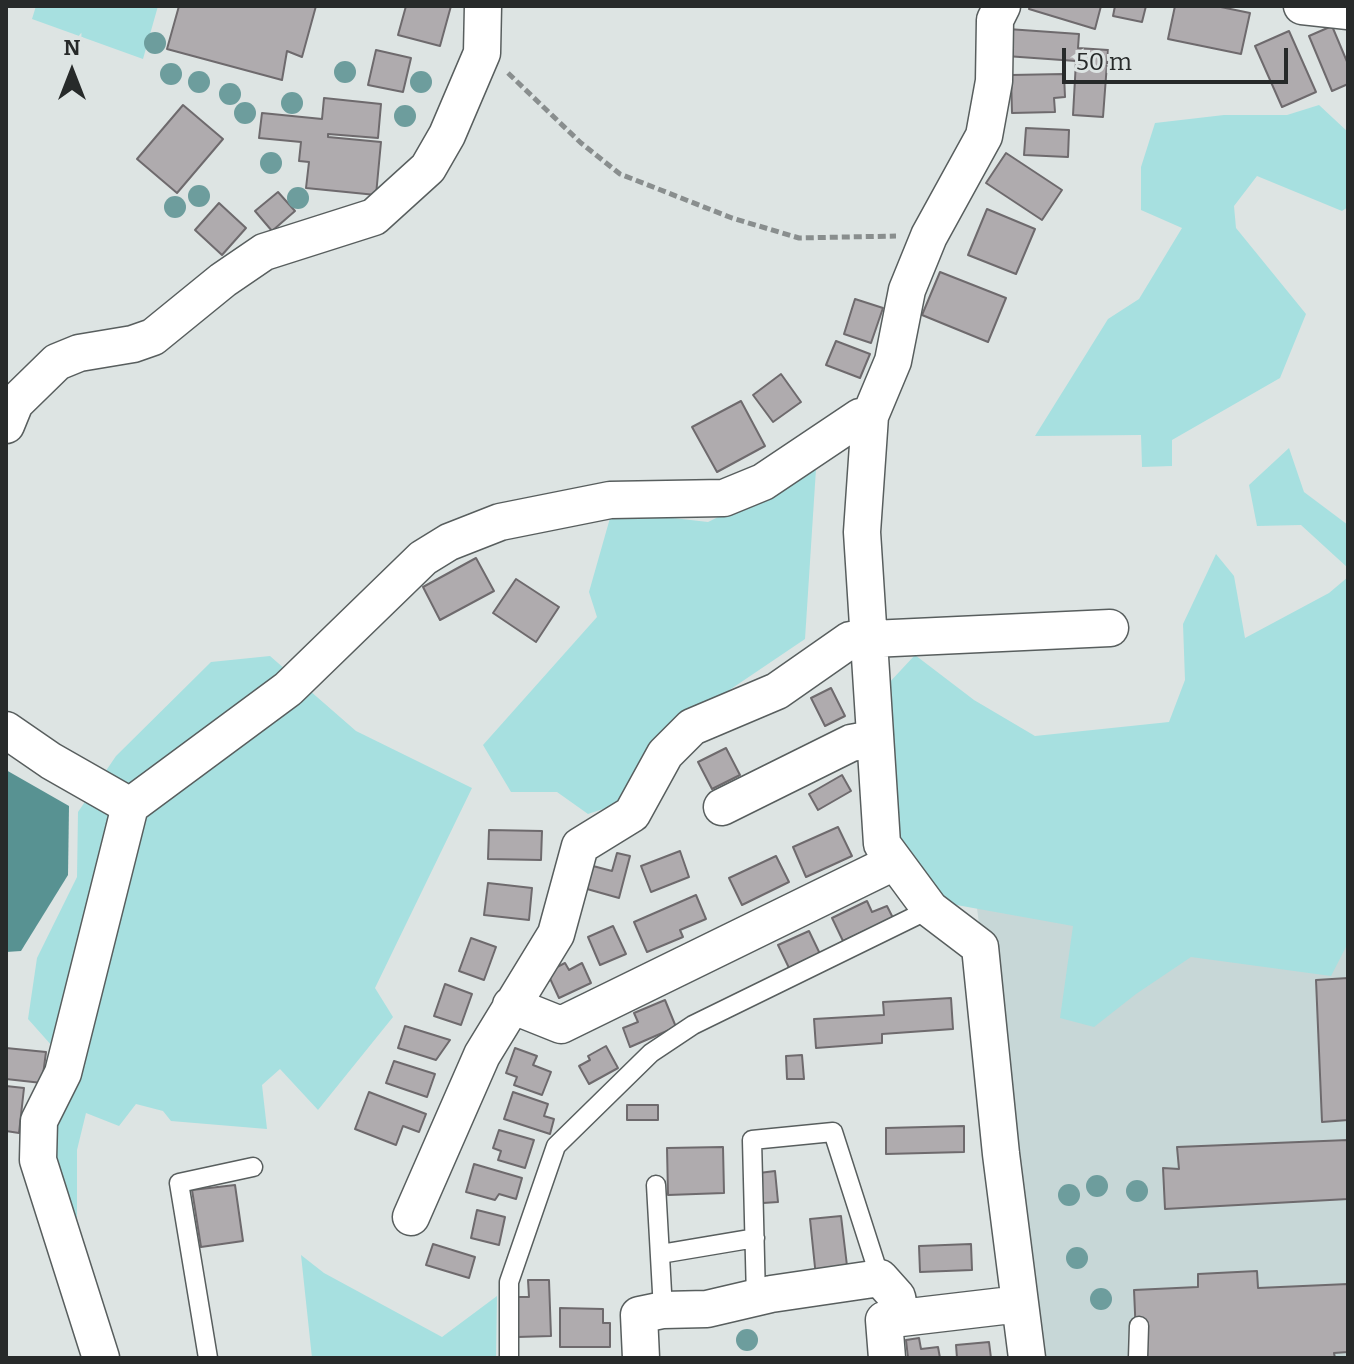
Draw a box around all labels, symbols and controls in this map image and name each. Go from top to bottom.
north arrow [32,32,112,112]
scale bar [1066,32,1292,82]
text: N [64,34,80,61]
text: 50 m [1076,48,1132,76]

